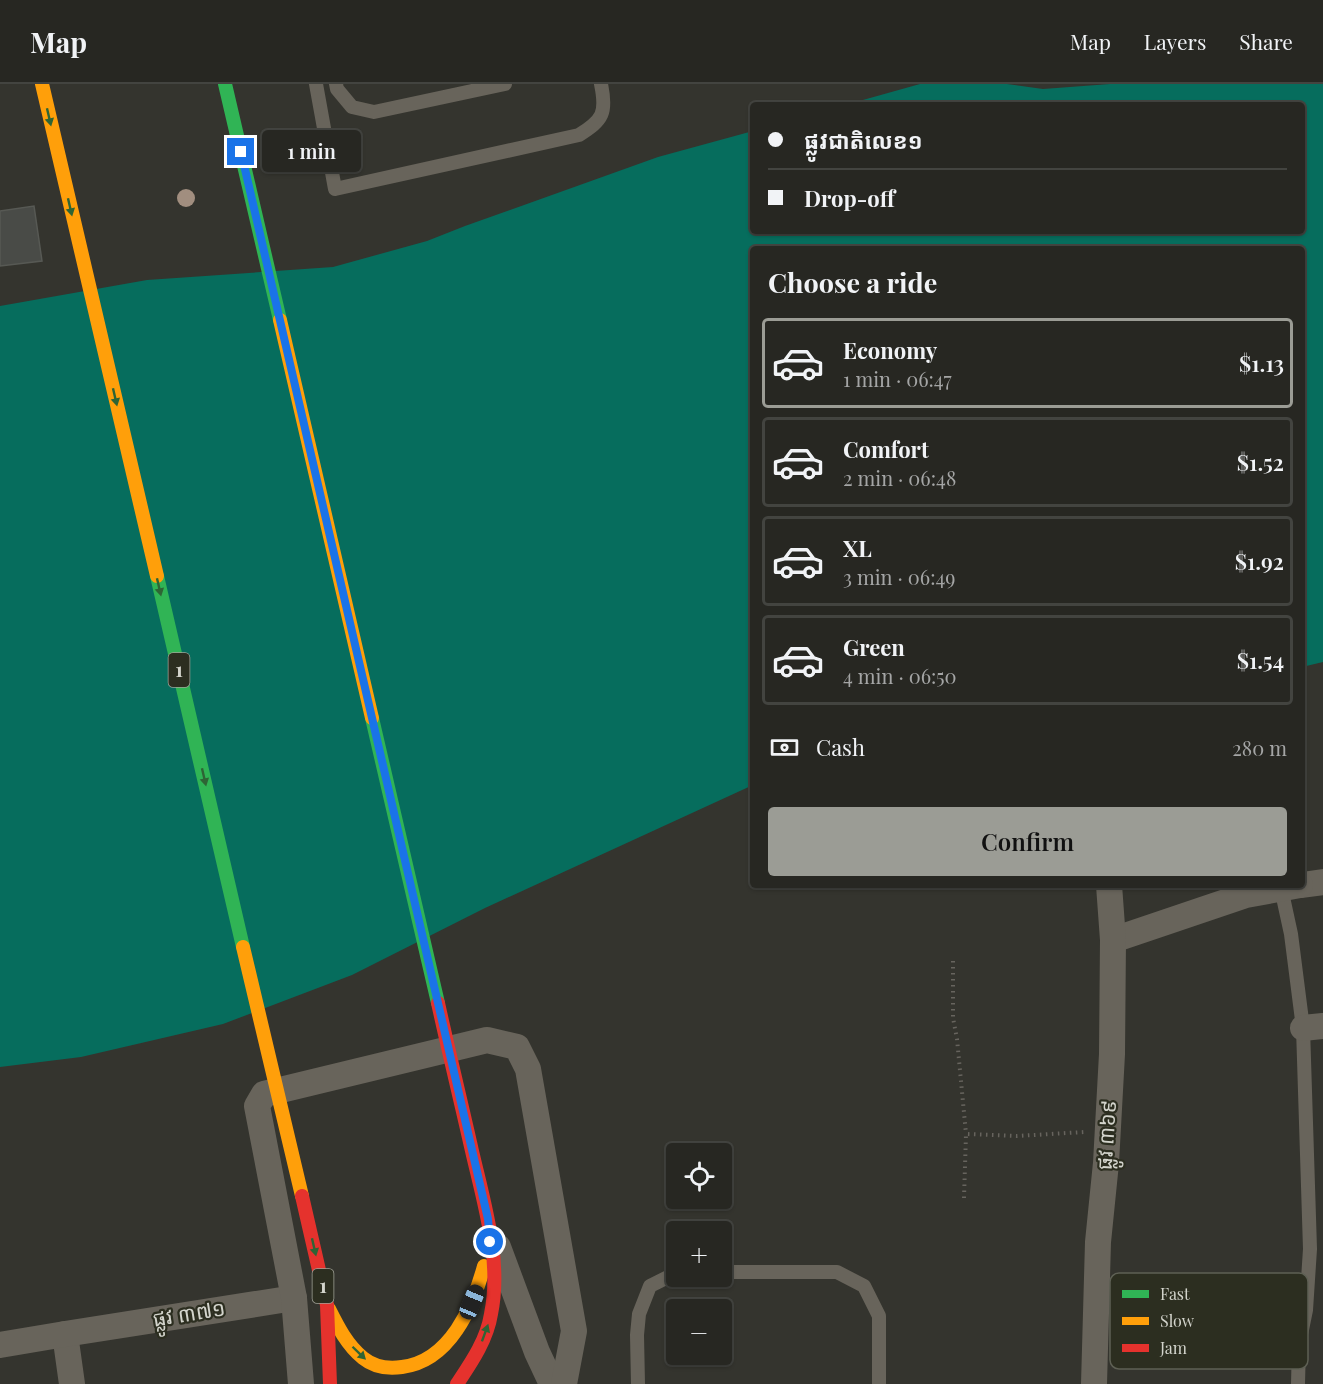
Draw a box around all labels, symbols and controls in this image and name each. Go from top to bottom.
text: Map [30,23,87,60]
text: Map [1070,27,1111,55]
text: Layers [1144,27,1206,55]
text: Share [1239,27,1293,55]
one-way arrow [45,108,55,126]
text: ផ្លូវជាតិលេខ១ [804,125,923,155]
callout: 1 min [262,131,361,173]
text: 1 min [287,137,336,164]
route end [227,138,254,165]
text: Drop-off [804,183,895,213]
one-way arrow [66,198,76,216]
text: Choose a ride [768,264,937,300]
text: Economy [843,335,937,365]
icon: car [771,336,825,390]
text: $1.13 [1239,348,1284,378]
text: 1 min · 06:47 [843,365,952,392]
one-way arrow [110,388,120,406]
text: Comfort [843,434,929,464]
icon: car [771,435,825,489]
text: $1.52 [1237,447,1284,477]
text: 2 min · 06:48 [843,464,956,491]
text: XL [843,533,872,563]
icon: car [771,534,825,588]
text: $1.92 [1235,546,1284,576]
text: 3 min · 06:49 [843,563,956,590]
one-way arrow [155,577,165,596]
text: Green [843,632,905,662]
icon: car [771,633,825,687]
text: $1.54 [1237,645,1284,675]
road number: 1 [168,653,190,687]
text: 4 min · 06:50 [843,662,957,689]
icon: cash [768,731,801,764]
text: Cash [816,732,865,762]
text: 280 m [1232,734,1287,761]
one-way arrow [200,767,209,786]
button: Confirm [768,807,1287,876]
street label: ផ្លូវ ៣៦៩ [1089,1099,1129,1171]
map controls [666,1143,732,1365]
button: locate [666,1143,732,1209]
button: + [666,1221,732,1287]
route start [476,1228,503,1255]
one-way arrow [310,1238,319,1257]
road number: 1 [312,1269,334,1303]
legend [1110,1273,1308,1369]
car [457,1282,487,1322]
text: Fast [1160,1283,1190,1304]
street label: ផ្លូវ ៣៧១ [150,1292,228,1339]
button: − [666,1299,732,1365]
text: Slow [1160,1310,1195,1331]
one-way arrow [481,1324,491,1342]
text: Jam [1159,1337,1187,1358]
one-way arrow [352,1346,366,1361]

